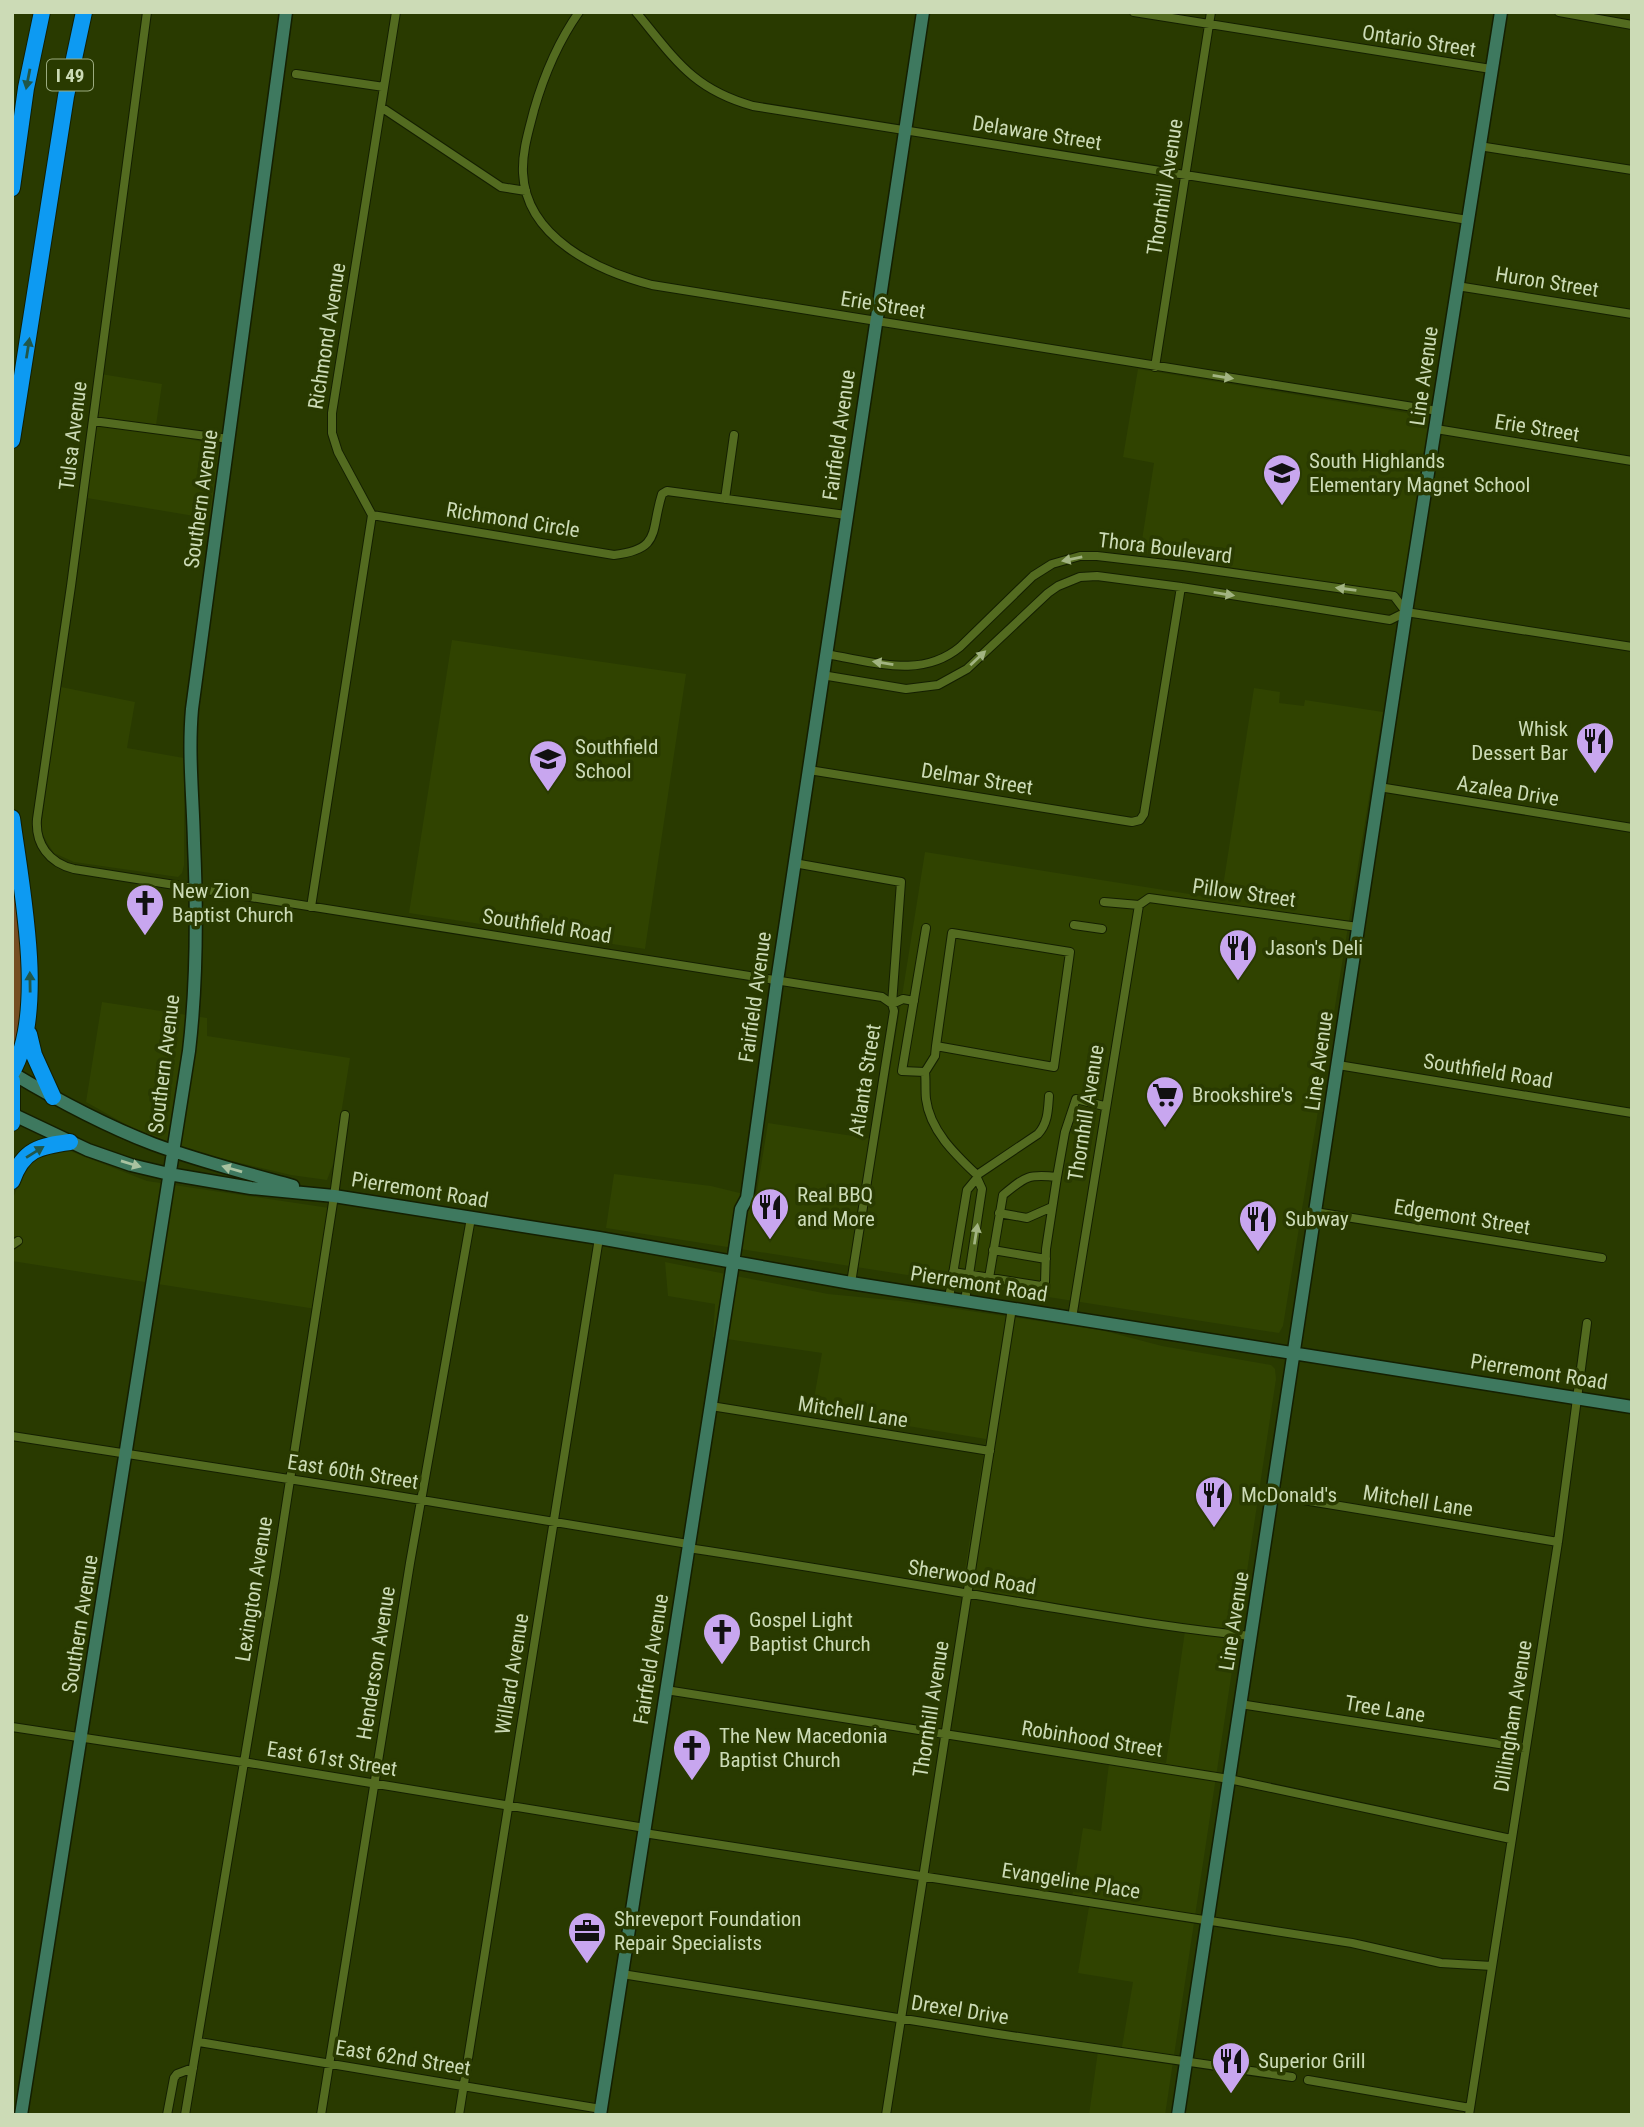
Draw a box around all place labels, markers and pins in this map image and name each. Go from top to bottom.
place label: South Highlands Elementary Magnet School [1309,449,1530,497]
school or university icon: South Highlands Elementary Magnet School [1261,452,1303,507]
place label: Whisk Dessert Bar [1471,717,1569,765]
restaurant icon: Whisk Dessert Bar [1574,720,1616,775]
place label: Southfield School [575,735,658,783]
school or university icon: Southfield School [527,738,569,793]
place label: New Zion Baptist Church [172,879,294,927]
church icon: New Zion Baptist Church [124,882,166,937]
restaurant icon: Jason's Deli [1217,927,1259,982]
place label: Jason's Deli [1265,936,1363,960]
supermarket icon: Brookshire's [1144,1074,1186,1129]
place label: Brookshire's [1192,1083,1293,1107]
place label: Real BBQ and More [797,1183,875,1231]
restaurant icon: Real BBQ and More [749,1186,791,1241]
restaurant icon: Subway [1237,1198,1279,1253]
place label: Subway [1285,1207,1349,1231]
restaurant icon: McDonald's [1193,1474,1235,1529]
place label: McDonald's [1241,1483,1337,1507]
place label: Gospel Light Baptist Church [749,1608,871,1656]
church icon: Gospel Light Baptist Church [701,1611,743,1666]
place label: The New Macedonia Baptist Church [719,1724,888,1772]
church icon: The New Macedonia Baptist Church [671,1727,713,1782]
place label: Shreveport Foundation Repair Specialists [614,1907,801,1955]
office icon: Shreveport Foundation Repair Specialists [566,1910,608,1965]
restaurant icon: Superior Grill [1210,2040,1252,2095]
place label: Superior Grill [1258,2049,1365,2073]

